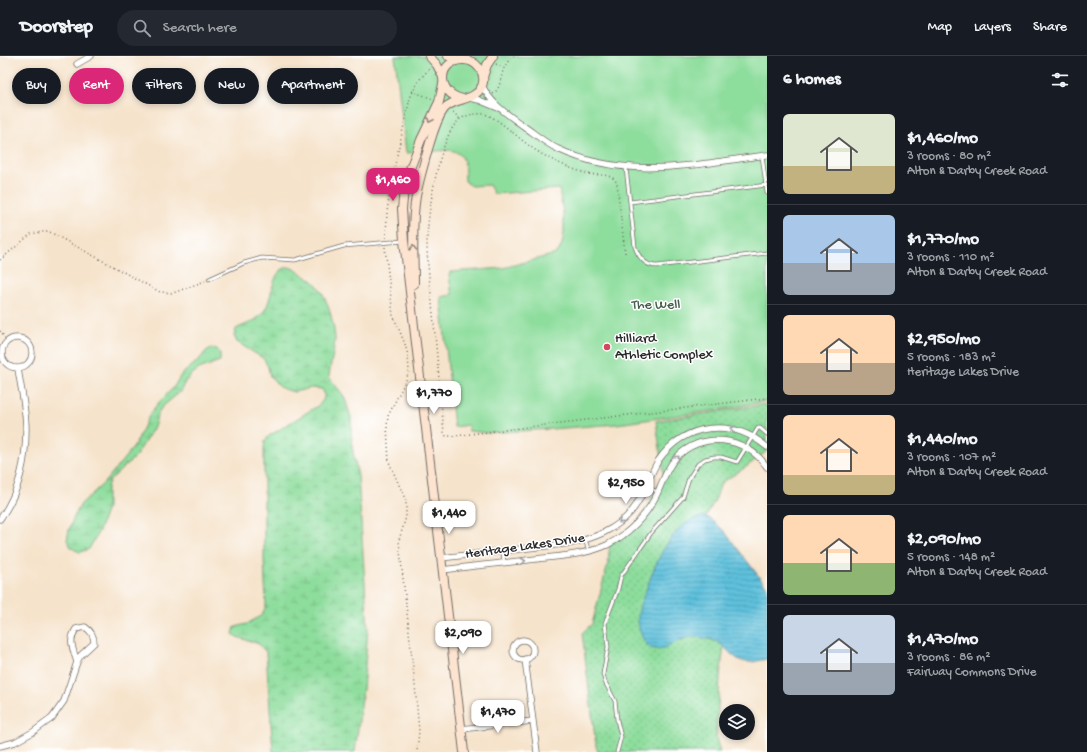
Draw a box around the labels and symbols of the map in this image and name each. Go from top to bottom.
one-way arrow [427,116,435,124]
pin: $1,460 [360,168,426,202]
one-way arrow [409,245,417,251]
park label: The Well [631,297,680,314]
place label: Hilliard Athletic Complex [615,331,714,364]
marker: Hilliard Athletic Complex [602,342,612,352]
pin: $1,770 [401,381,467,415]
one-way arrow [730,426,736,434]
one-way arrow [672,455,680,463]
pin: $2,950 [593,471,659,505]
pin: $1,440 [416,501,482,535]
one-way arrow [618,517,626,524]
street label: Heritage Lakes Drive [464,530,587,564]
one-way arrow [520,557,526,566]
pin: $2,090 [430,621,496,655]
pin: $1,470 [465,700,531,734]

